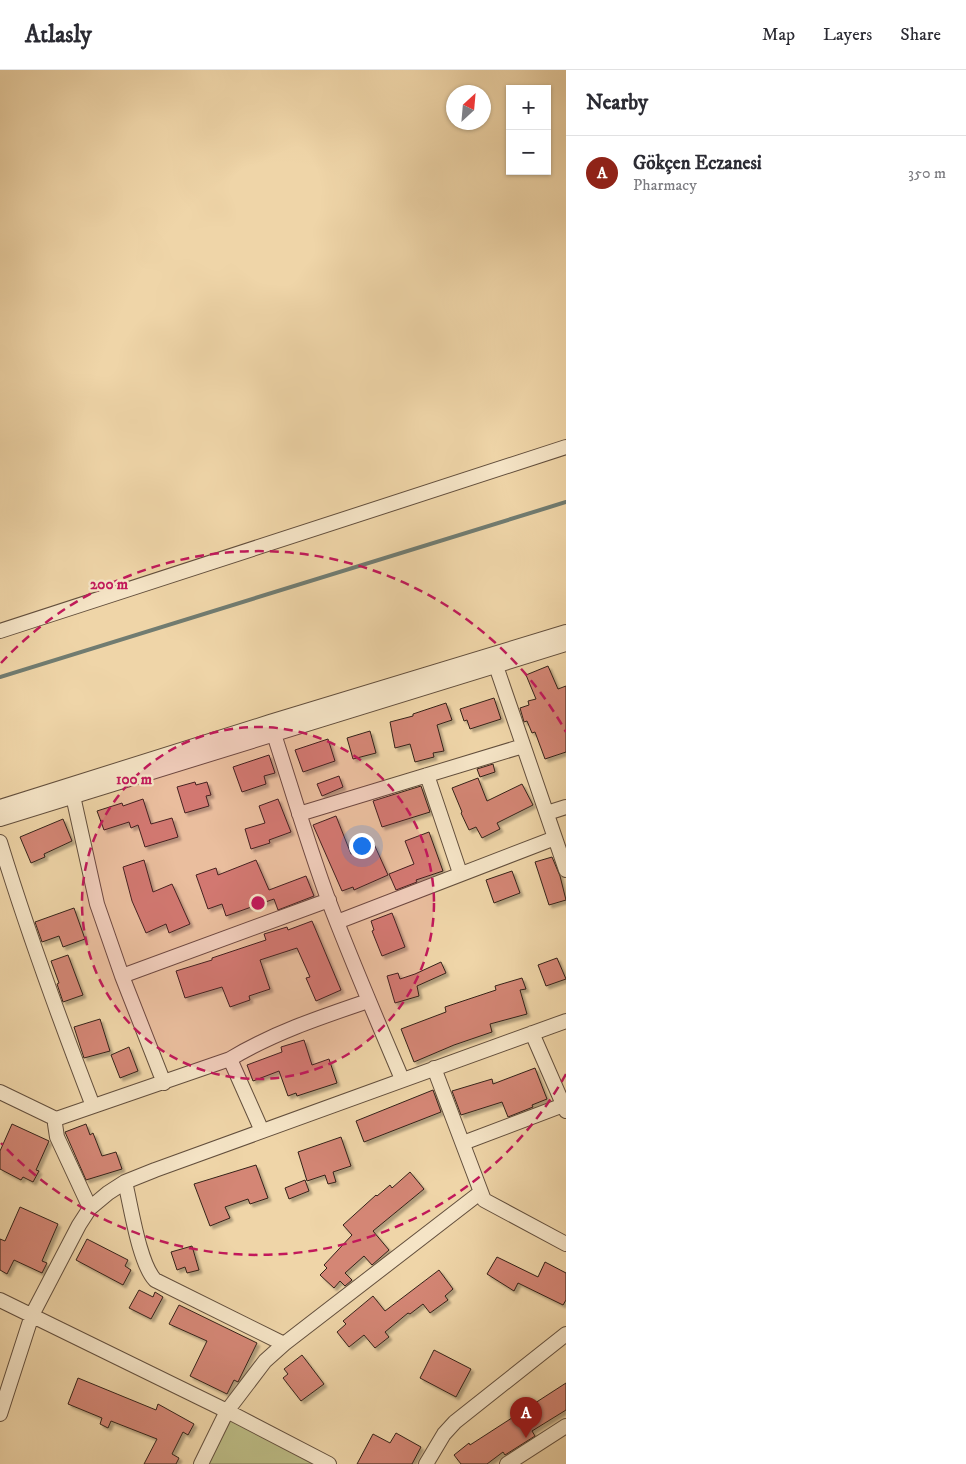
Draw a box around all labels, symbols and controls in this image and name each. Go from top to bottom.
text: Atlasly [25,20,92,50]
text: Map [762,24,795,46]
text: Layers [823,24,872,46]
text: Share [900,24,941,46]
north arrow [446,85,491,130]
map controls [506,85,551,175]
button: + [506,85,551,130]
text: Nearby [586,90,648,116]
button: − [506,130,551,175]
text: Gökçen Eczanesi [633,152,762,175]
text: A [597,163,607,183]
text: 350 m [908,163,946,183]
text: Pharmacy [633,175,697,195]
text: 200 m [90,575,129,594]
text: 100 m [116,770,153,789]
your location [349,833,375,859]
centre of rings [249,894,267,912]
pin: A [510,1397,542,1438]

